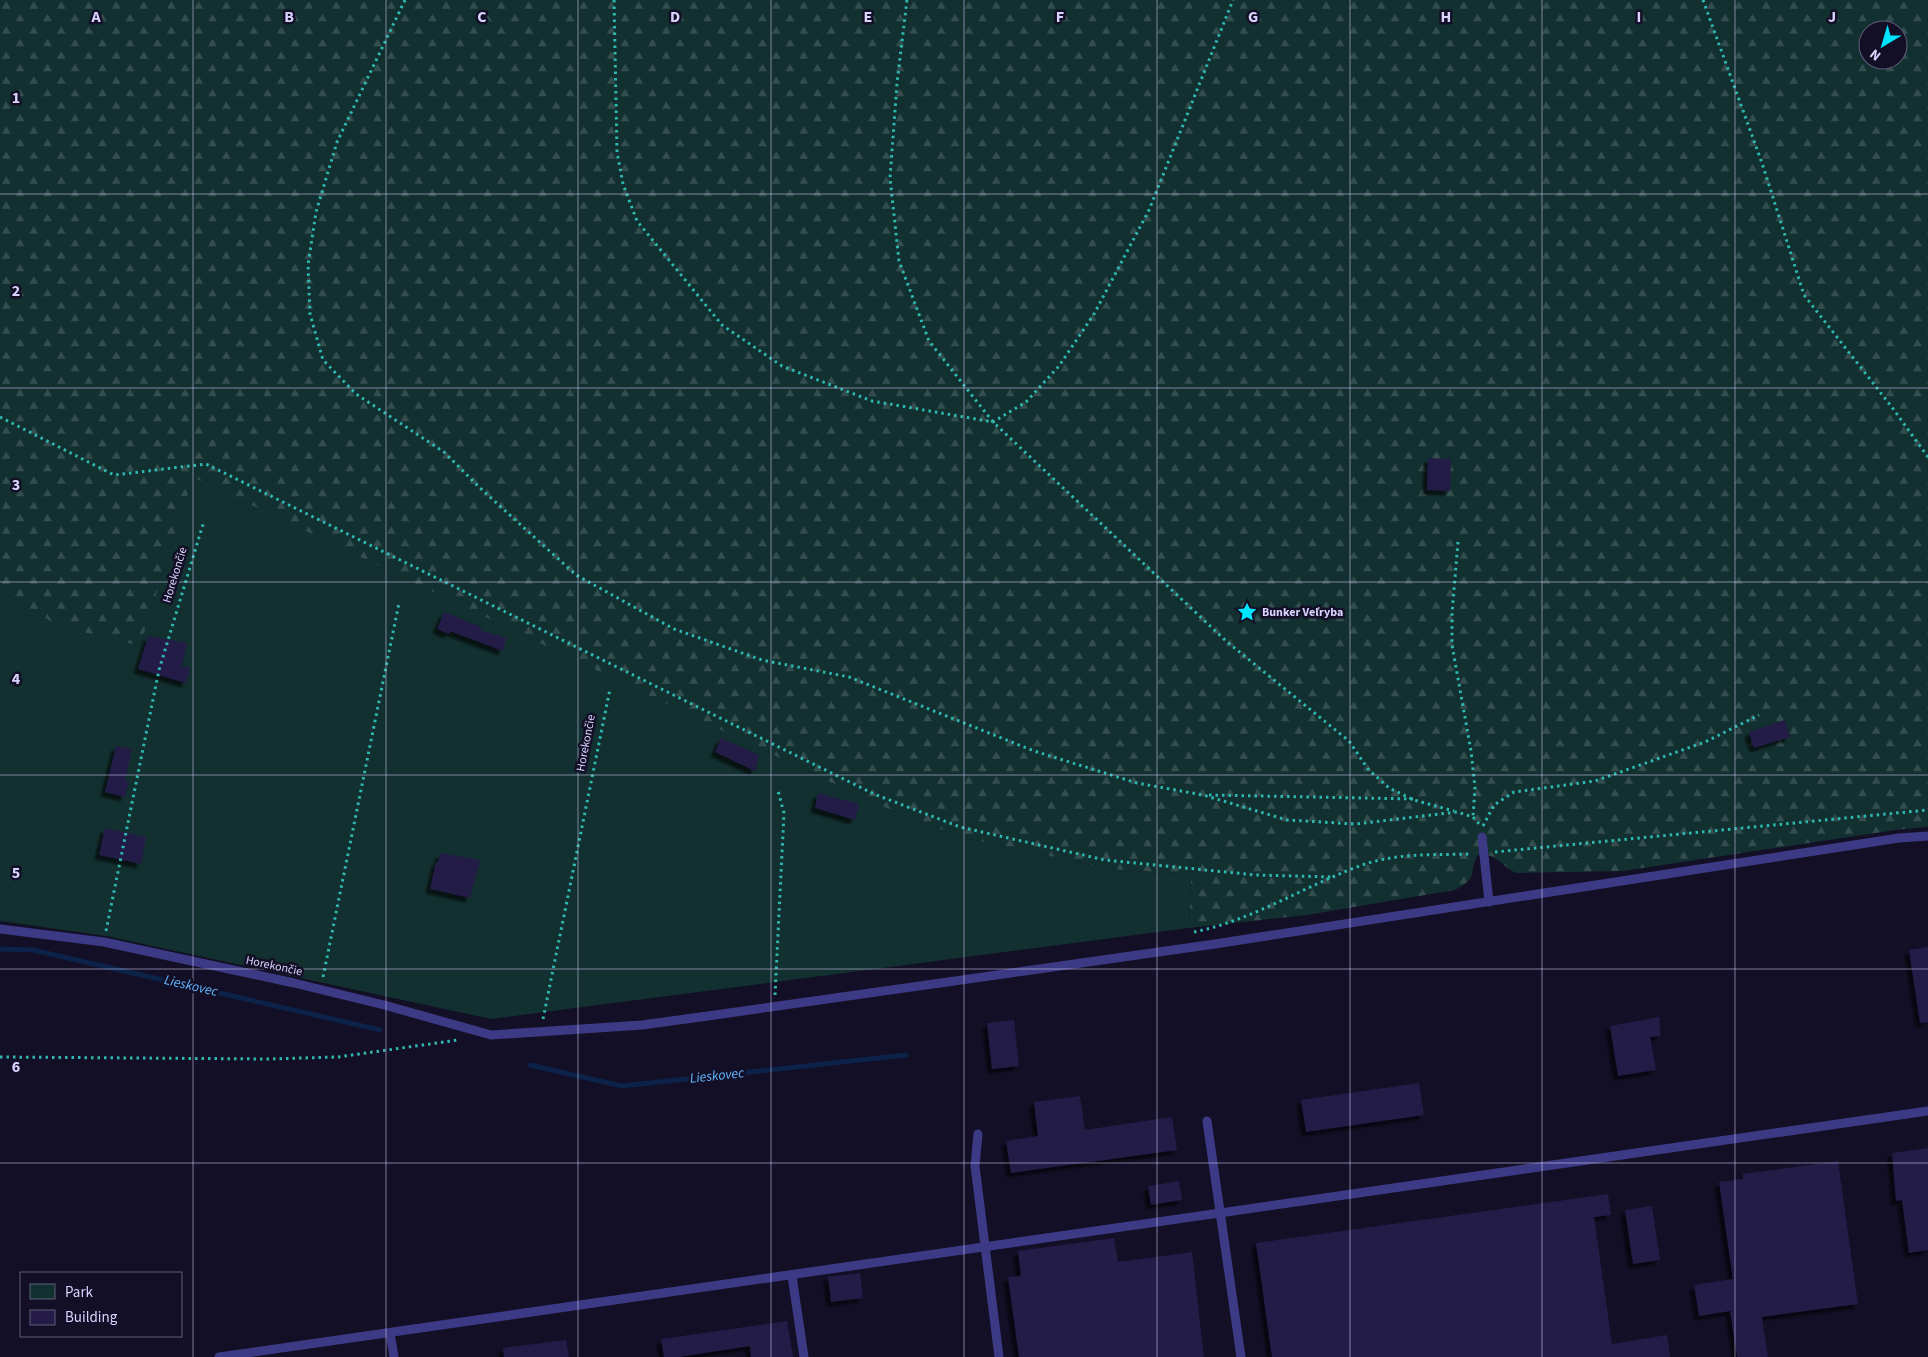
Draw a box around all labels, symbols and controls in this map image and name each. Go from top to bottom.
text: A [90,6,101,28]
text: B [284,6,294,28]
text: C [477,6,487,28]
text: D [670,6,680,28]
text: E [864,6,872,28]
text: F [1056,6,1064,28]
text: G [1248,6,1258,28]
text: H [1441,6,1451,28]
text: I [1637,6,1641,28]
text: J [1828,6,1836,28]
north arrow [1858,20,1908,70]
text: N [1866,44,1885,65]
text: 1 [12,87,20,109]
text: 2 [12,280,20,302]
text: 3 [12,474,20,496]
street label: Horekončie [158,545,192,605]
place icon: Bunker Veľryba [1236,601,1258,623]
place label: Bunker Veľryba [1262,604,1343,621]
text: 4 [12,668,21,690]
street label: Horekončie [572,713,600,773]
text: 5 [12,862,20,884]
street label: Horekončie [244,952,304,980]
water label: Lieskovec [162,970,221,1002]
text: 6 [12,1056,20,1078]
water label: Lieskovec [689,1063,746,1089]
legend [20,1272,182,1337]
text: Park [65,1282,94,1303]
text: Building [65,1307,118,1328]

